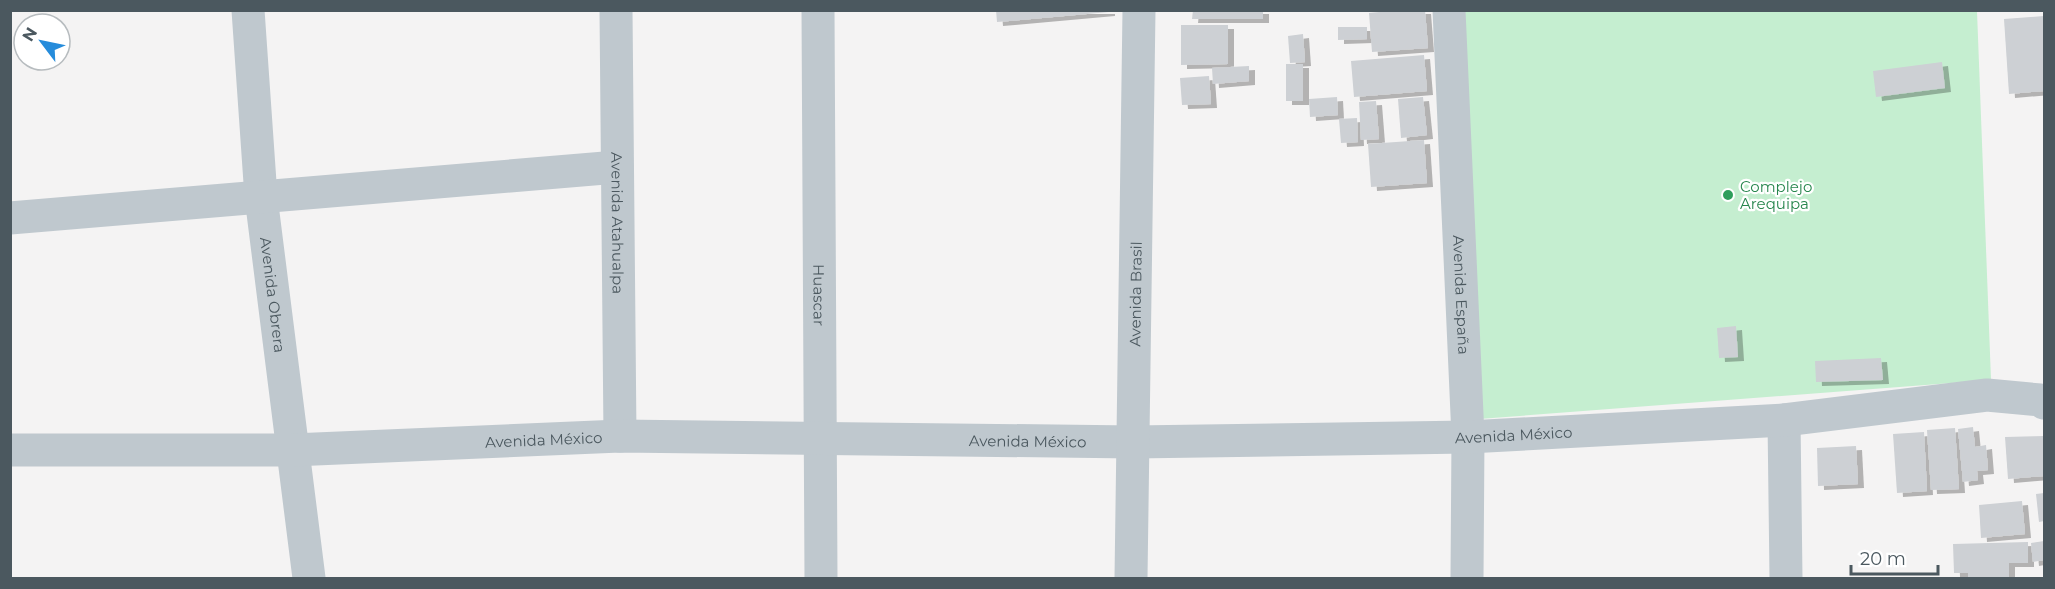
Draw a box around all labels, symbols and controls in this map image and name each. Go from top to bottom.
north arrow [12,12,72,72]
text: N [18,24,41,45]
street label: Avenida Atahualpa [608,152,628,294]
place label: Complejo Arequipa [1740,177,1812,213]
marker: Complejo Arequipa [1721,188,1735,202]
street label: Avenida España [1450,234,1474,355]
street label: Avenida Obrera [257,236,290,354]
street label: Avenida Brasil [1125,241,1145,347]
street label: Huascar [810,264,829,326]
street label: Avenida México [1455,422,1573,447]
street label: Avenida México [485,427,603,451]
street label: Avenida México [969,431,1087,451]
scale bar [1851,538,1938,576]
text: 20 m [1860,548,1906,570]

